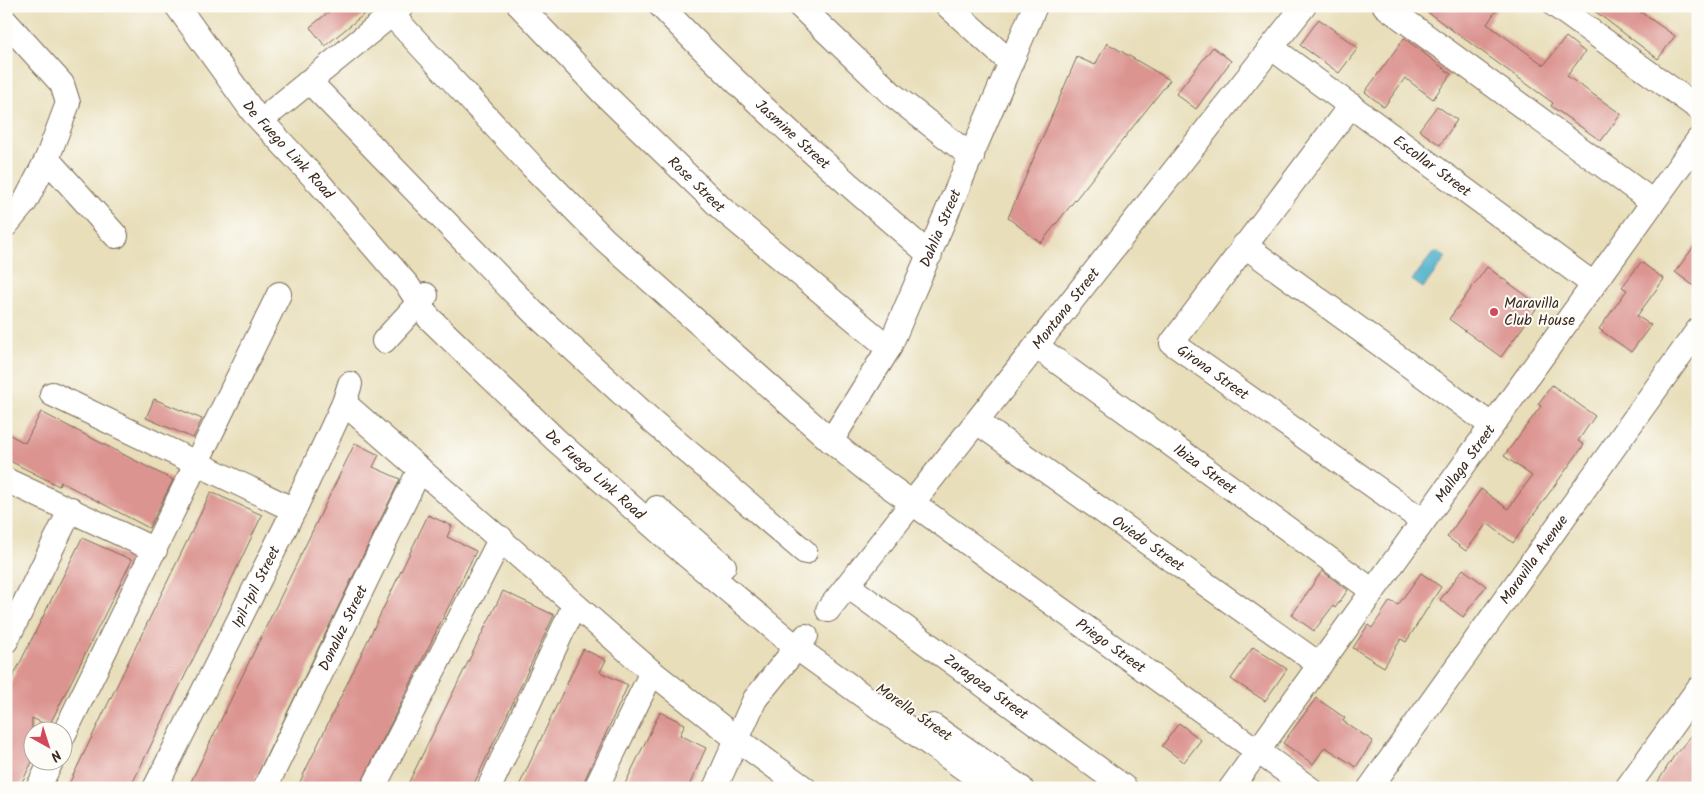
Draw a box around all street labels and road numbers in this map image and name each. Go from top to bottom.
street label: Jasmine Street [749,94,835,176]
street label: De Fuego Link Road [235,96,340,206]
street label: Escollar Street [1388,130,1476,204]
street label: Rose Street [661,151,731,219]
street label: Dahlia Street [914,185,969,271]
street label: Montana Street [1027,263,1107,355]
street label: Girona Street [1171,339,1254,407]
street label: Mallaga Street [1429,420,1502,508]
street label: De Fuego Link Road [539,424,650,527]
street label: Ibiza Street [1168,438,1242,501]
street label: Oviedo Street [1106,510,1189,578]
street label: Maravilla Avenue [1494,510,1575,610]
street label: Ipil-Ipil Street [226,542,287,632]
street label: Donaluz Street [313,581,375,675]
street label: Priego Street [1070,613,1150,680]
street label: Zaragoza Street [938,648,1033,727]
street label: Morella Street [870,678,957,748]

